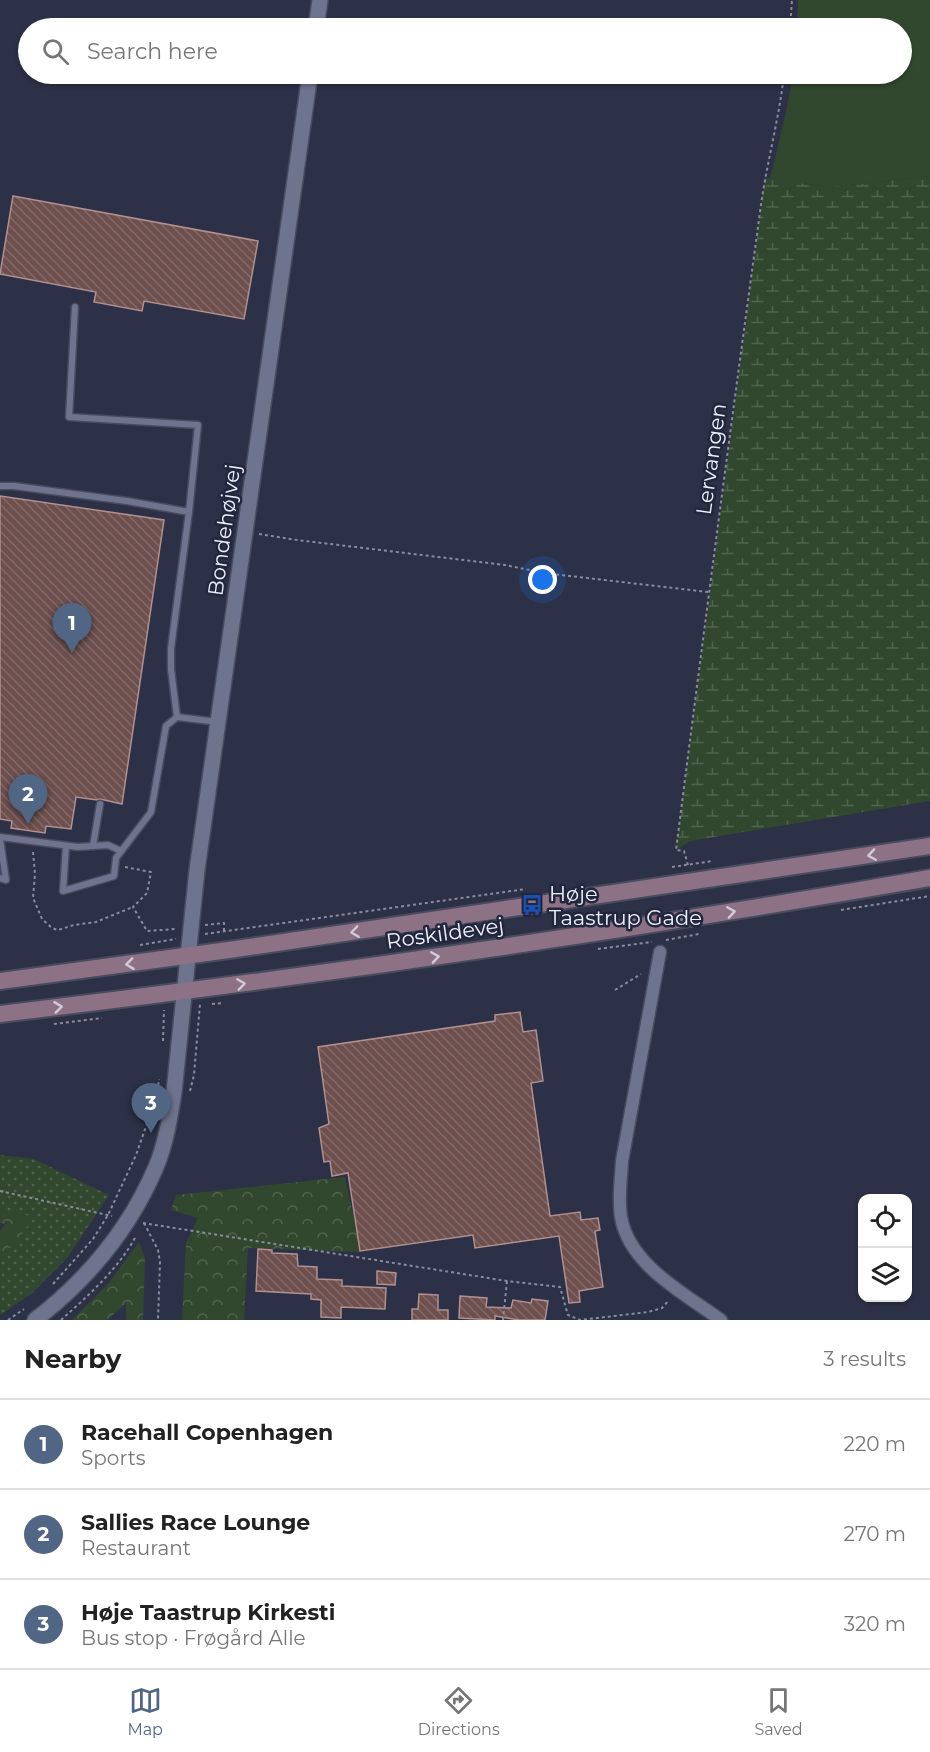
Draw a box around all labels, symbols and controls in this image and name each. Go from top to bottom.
search box [18,18,912,84]
icon: search [39,35,72,68]
text: Search here [87,38,218,65]
street label: Lervangen [691,402,731,516]
street label: Bondehøjvej [202,463,246,597]
your location [528,565,557,594]
pin: 1 [52,604,92,653]
pin: 2 [9,774,48,824]
one-way arrow [868,849,877,861]
place label: Høje Taastrup Gade [549,881,702,930]
bus stop icon: Høje Taastrup Gade [520,893,544,917]
one-way arrow [727,907,736,919]
street label: Roskildevej [385,912,505,954]
one-way arrow [350,925,359,937]
one-way arrow [430,952,439,964]
one-way arrow [126,957,135,969]
one-way arrow [237,978,246,991]
one-way arrow [54,1001,63,1014]
pin: 3 [132,1084,170,1133]
map controls [858,1194,912,1302]
button: locate [858,1194,912,1248]
button: layers [858,1248,912,1302]
text: Nearby [24,1343,121,1375]
text: 3 results [823,1347,906,1371]
text: Racehall Copenhagen [81,1419,333,1446]
text: 1 [40,1432,47,1456]
text: 220 m [844,1432,906,1456]
text: Sports [81,1446,146,1470]
text: Sallies Race Lounge [81,1509,310,1536]
text: 2 [38,1522,49,1546]
text: 270 m [844,1522,906,1546]
text: Restaurant [81,1536,191,1560]
text: Høje Taastrup Kirkesti [81,1599,335,1626]
text: 3 [38,1612,49,1636]
text: 320 m [844,1612,906,1636]
text: Bus stop · Frøgård Alle [81,1626,306,1650]
tab: Map [127,1684,163,1739]
tab: Directions [418,1684,500,1739]
tab: Saved [755,1684,803,1739]

